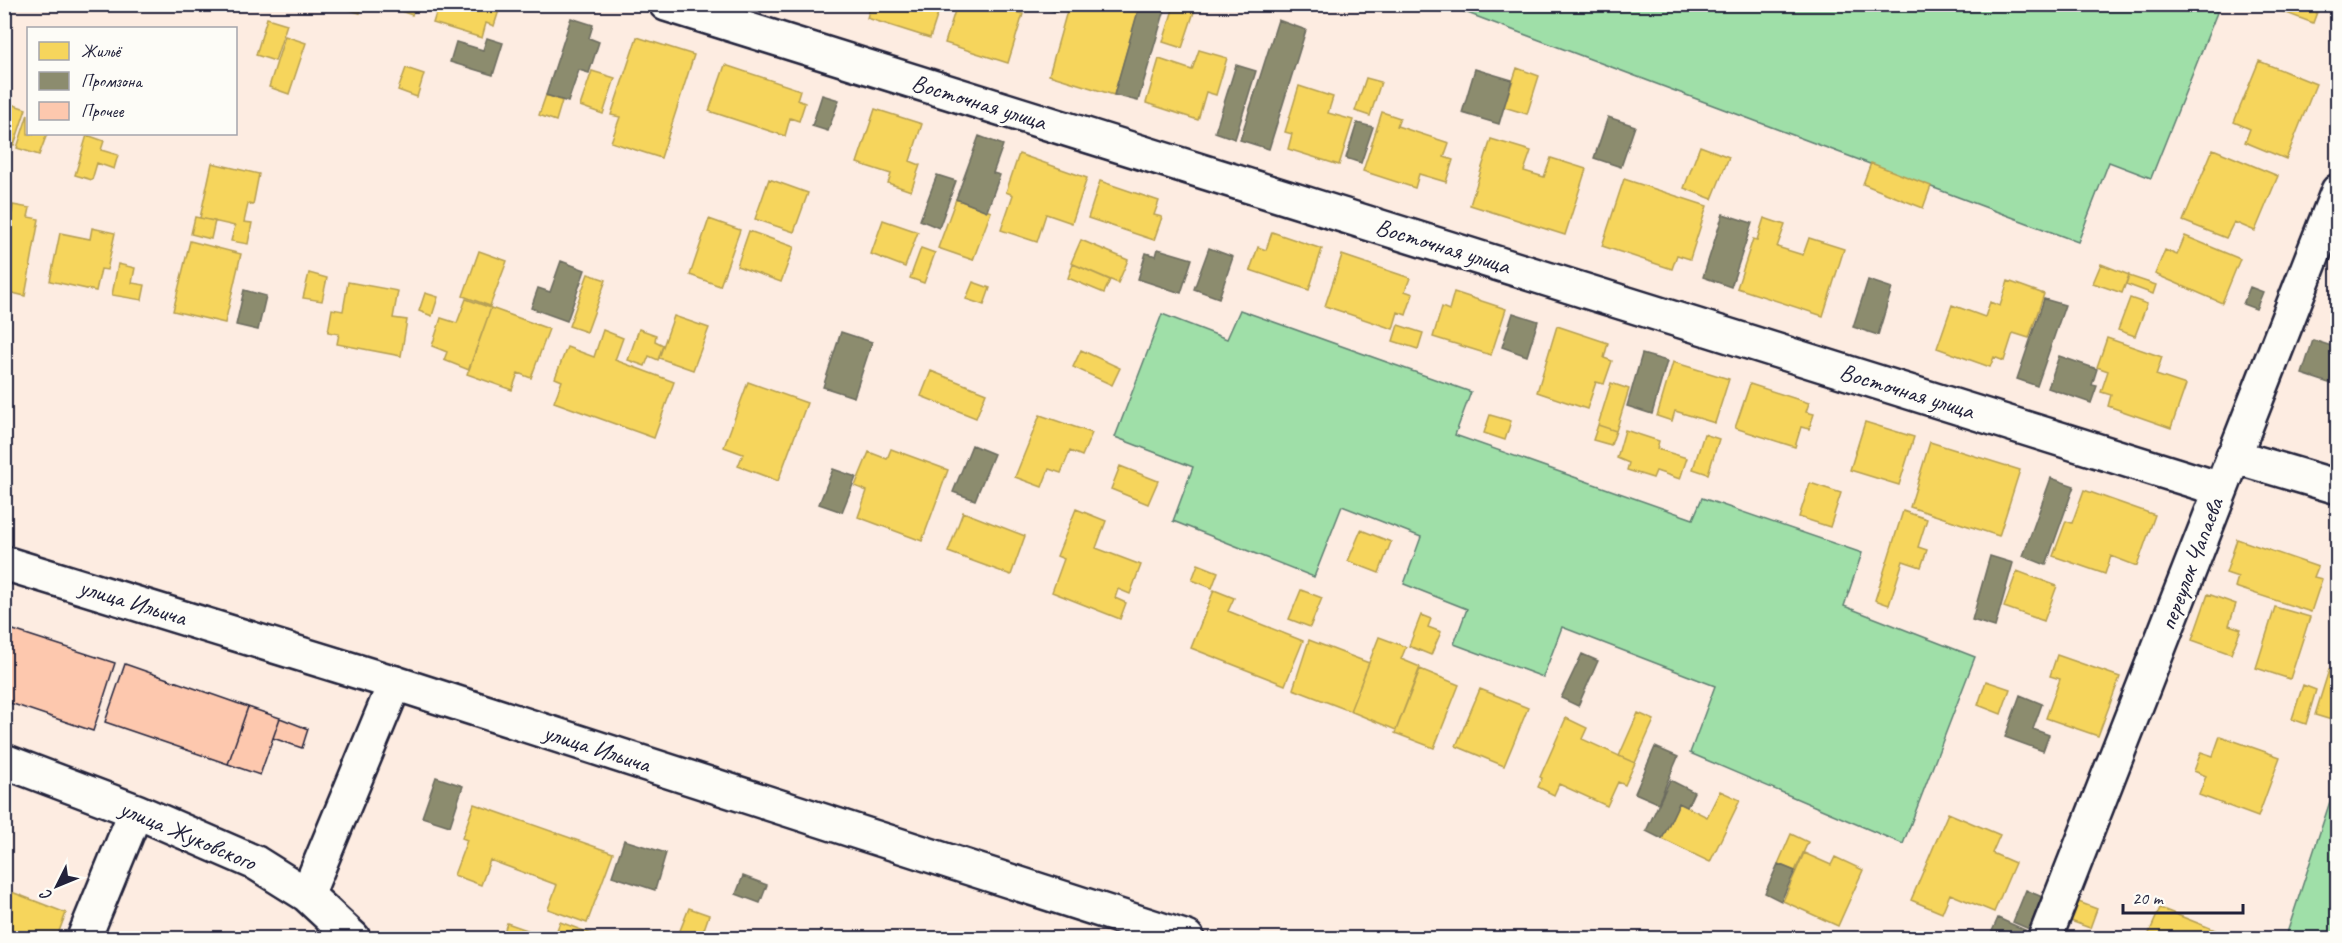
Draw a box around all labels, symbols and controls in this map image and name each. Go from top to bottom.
legend [27,27,237,135]
text: Жильё [81,40,123,62]
street label: Восточная улица [908,67,1051,137]
text: Промзона [81,70,143,92]
text: Прочее [81,100,124,122]
street label: Восточная улица [1372,211,1515,281]
street label: Восточная улица [1836,356,1979,426]
street label: переулок Чапаева [2152,492,2230,634]
street label: улица Ильича [74,571,191,633]
street label: улица Ильича [538,716,655,780]
street label: улица Жуковского [114,792,262,878]
north arrow [27,856,87,916]
scale bar [2123,877,2243,915]
text: С [35,884,57,905]
text: 20 m [2132,887,2165,909]

